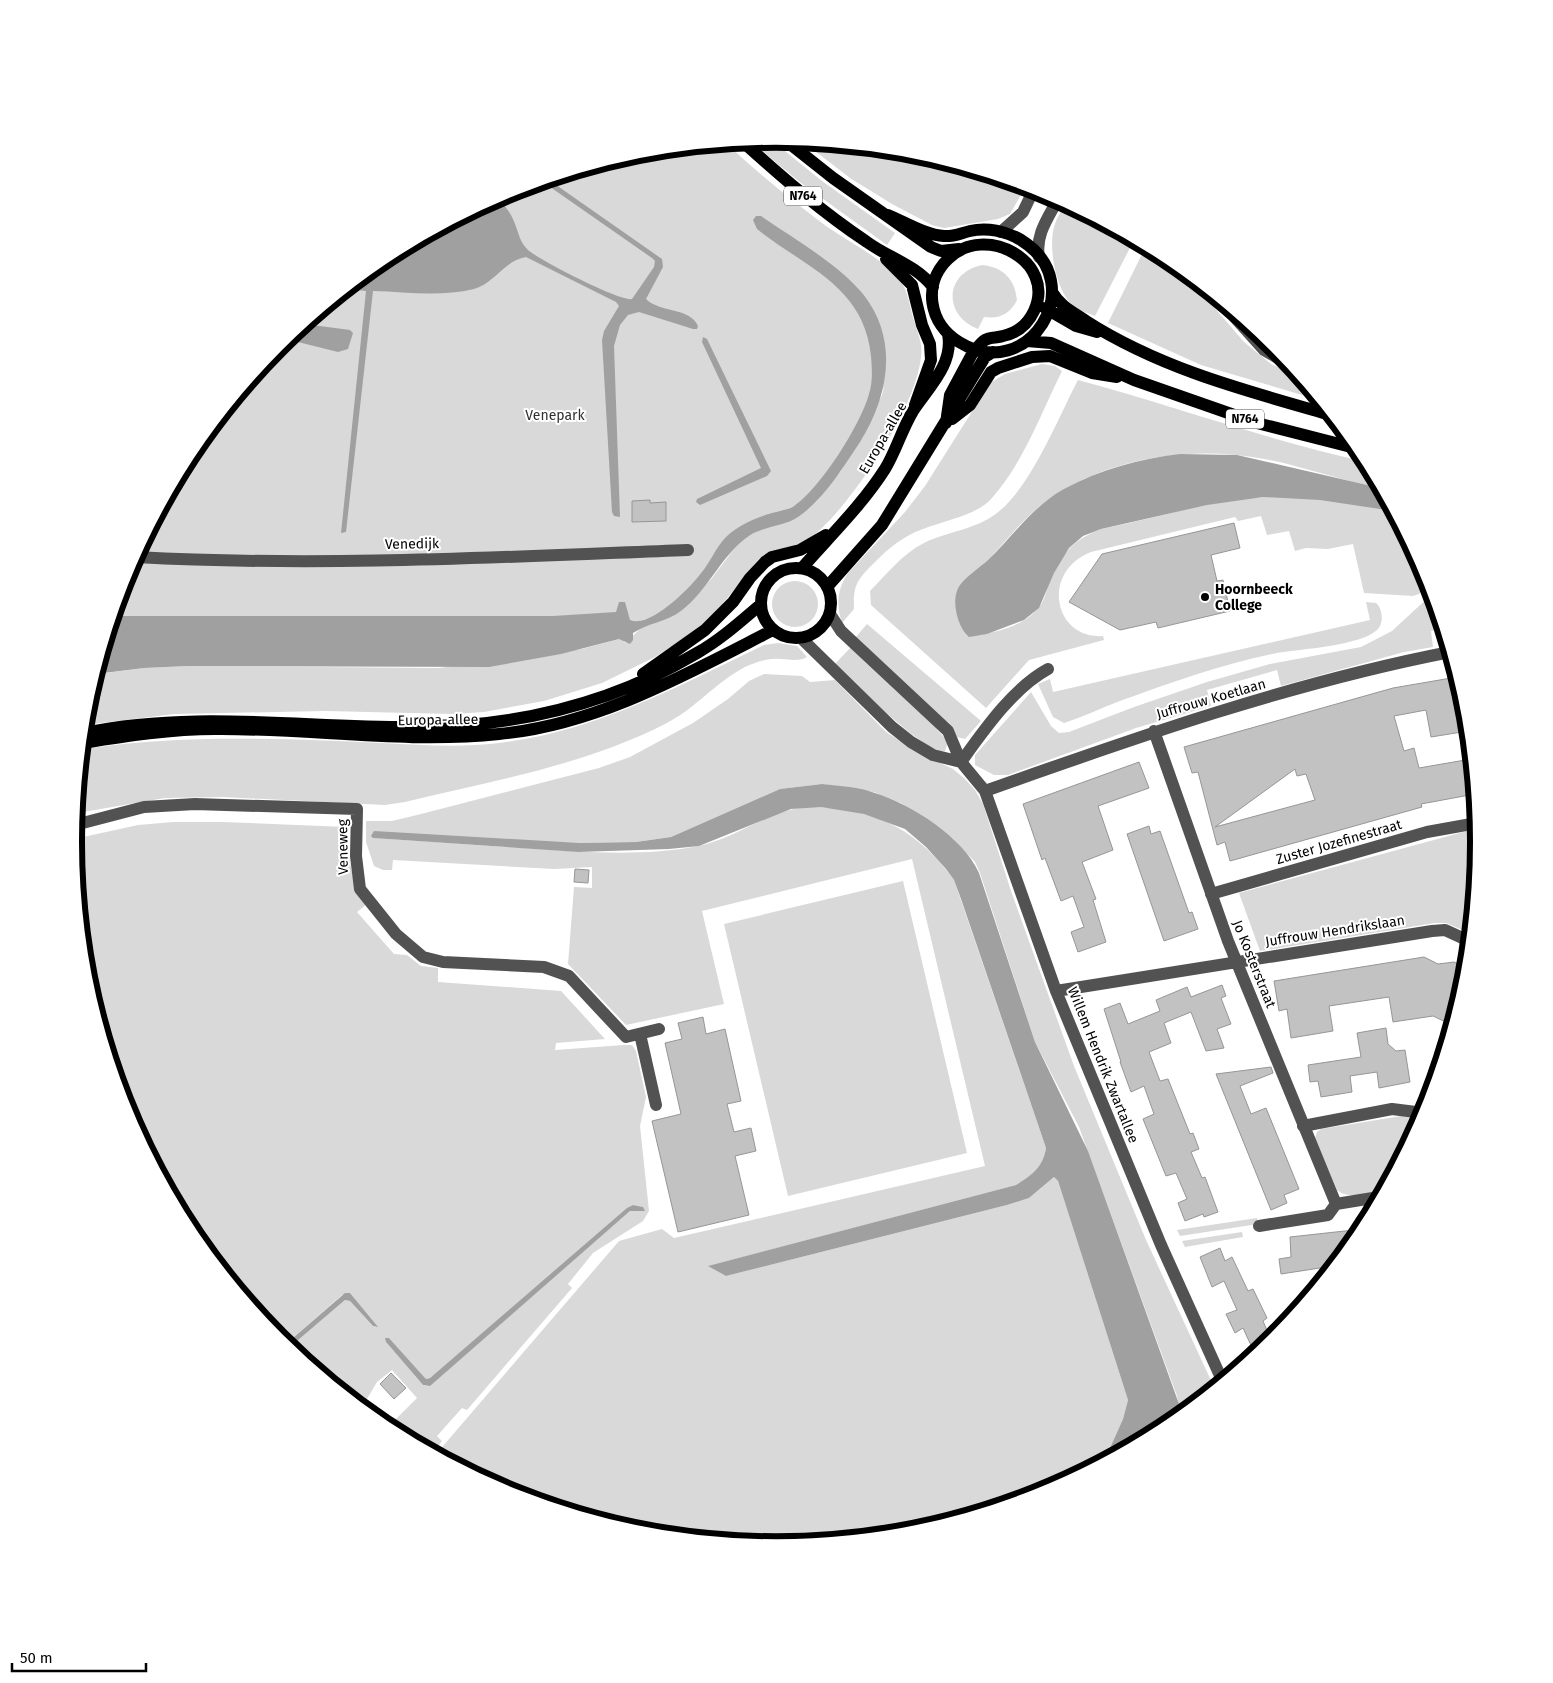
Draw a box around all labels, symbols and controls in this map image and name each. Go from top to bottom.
road number: N764 [784,187,822,206]
street label: Europa-allee [856,399,910,477]
park label: Venepark [525,407,585,424]
road number: N764 [1226,409,1264,428]
street label: Venedijk [385,535,440,553]
place label: Hoornbeeck College [1215,581,1293,614]
marker: Hoornbeeck College [1199,591,1211,603]
street label: Juffrouw Koetlaan [1154,675,1268,723]
street label: Europa-allee [398,711,478,729]
street label: Zuster Jozefinestraat [1274,816,1405,868]
street label: Veneweg [334,818,352,875]
street label: Juffrouw Hendrikslaan [1264,912,1406,950]
street label: Jo Kosterstraat [1229,918,1280,1011]
street label: Willem Hendrik Zwartallee [1064,984,1142,1146]
scale bar [12,1640,146,1672]
text: 50 m [20,1649,53,1667]

